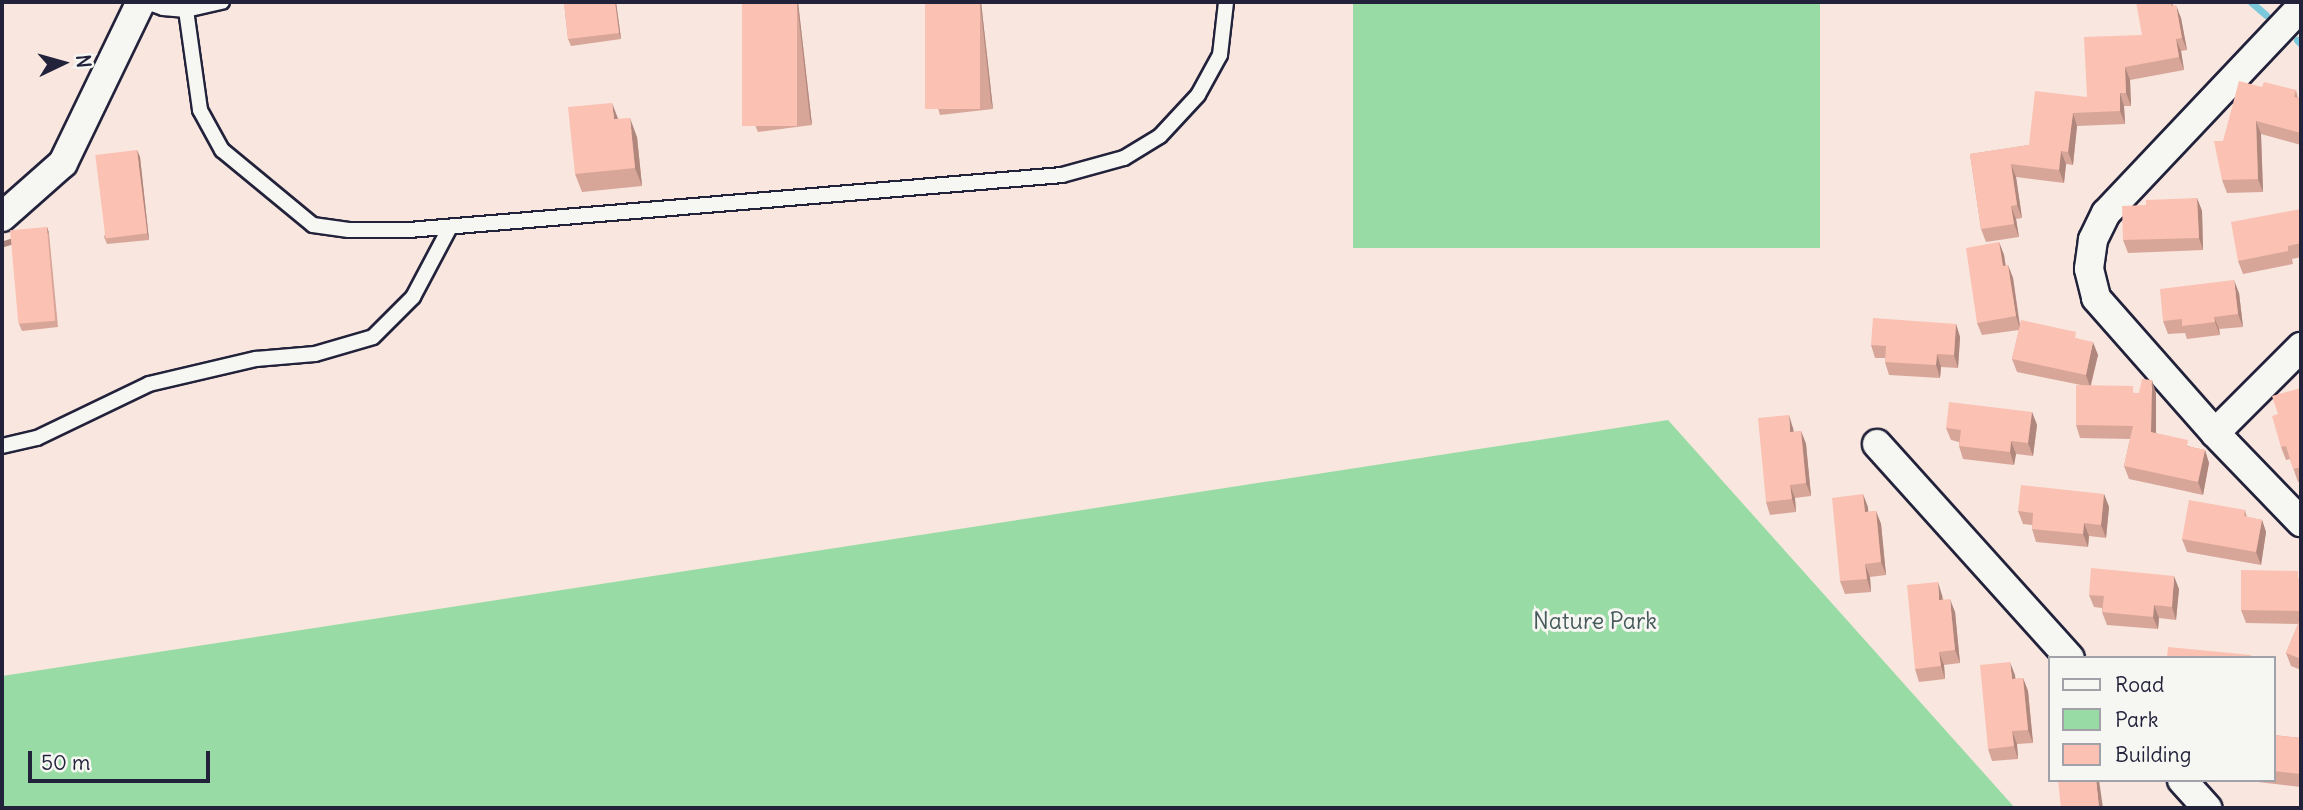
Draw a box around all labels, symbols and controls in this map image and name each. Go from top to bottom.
north arrow [28,28,98,98]
text: N [71,54,96,69]
park label: Nature Park [1533,607,1657,635]
legend [2048,656,2275,782]
text: Road [2115,671,2164,698]
text: Park [2115,706,2158,733]
scale bar [32,736,214,780]
text: Building [2115,741,2191,768]
text: 50 m [41,749,90,776]

